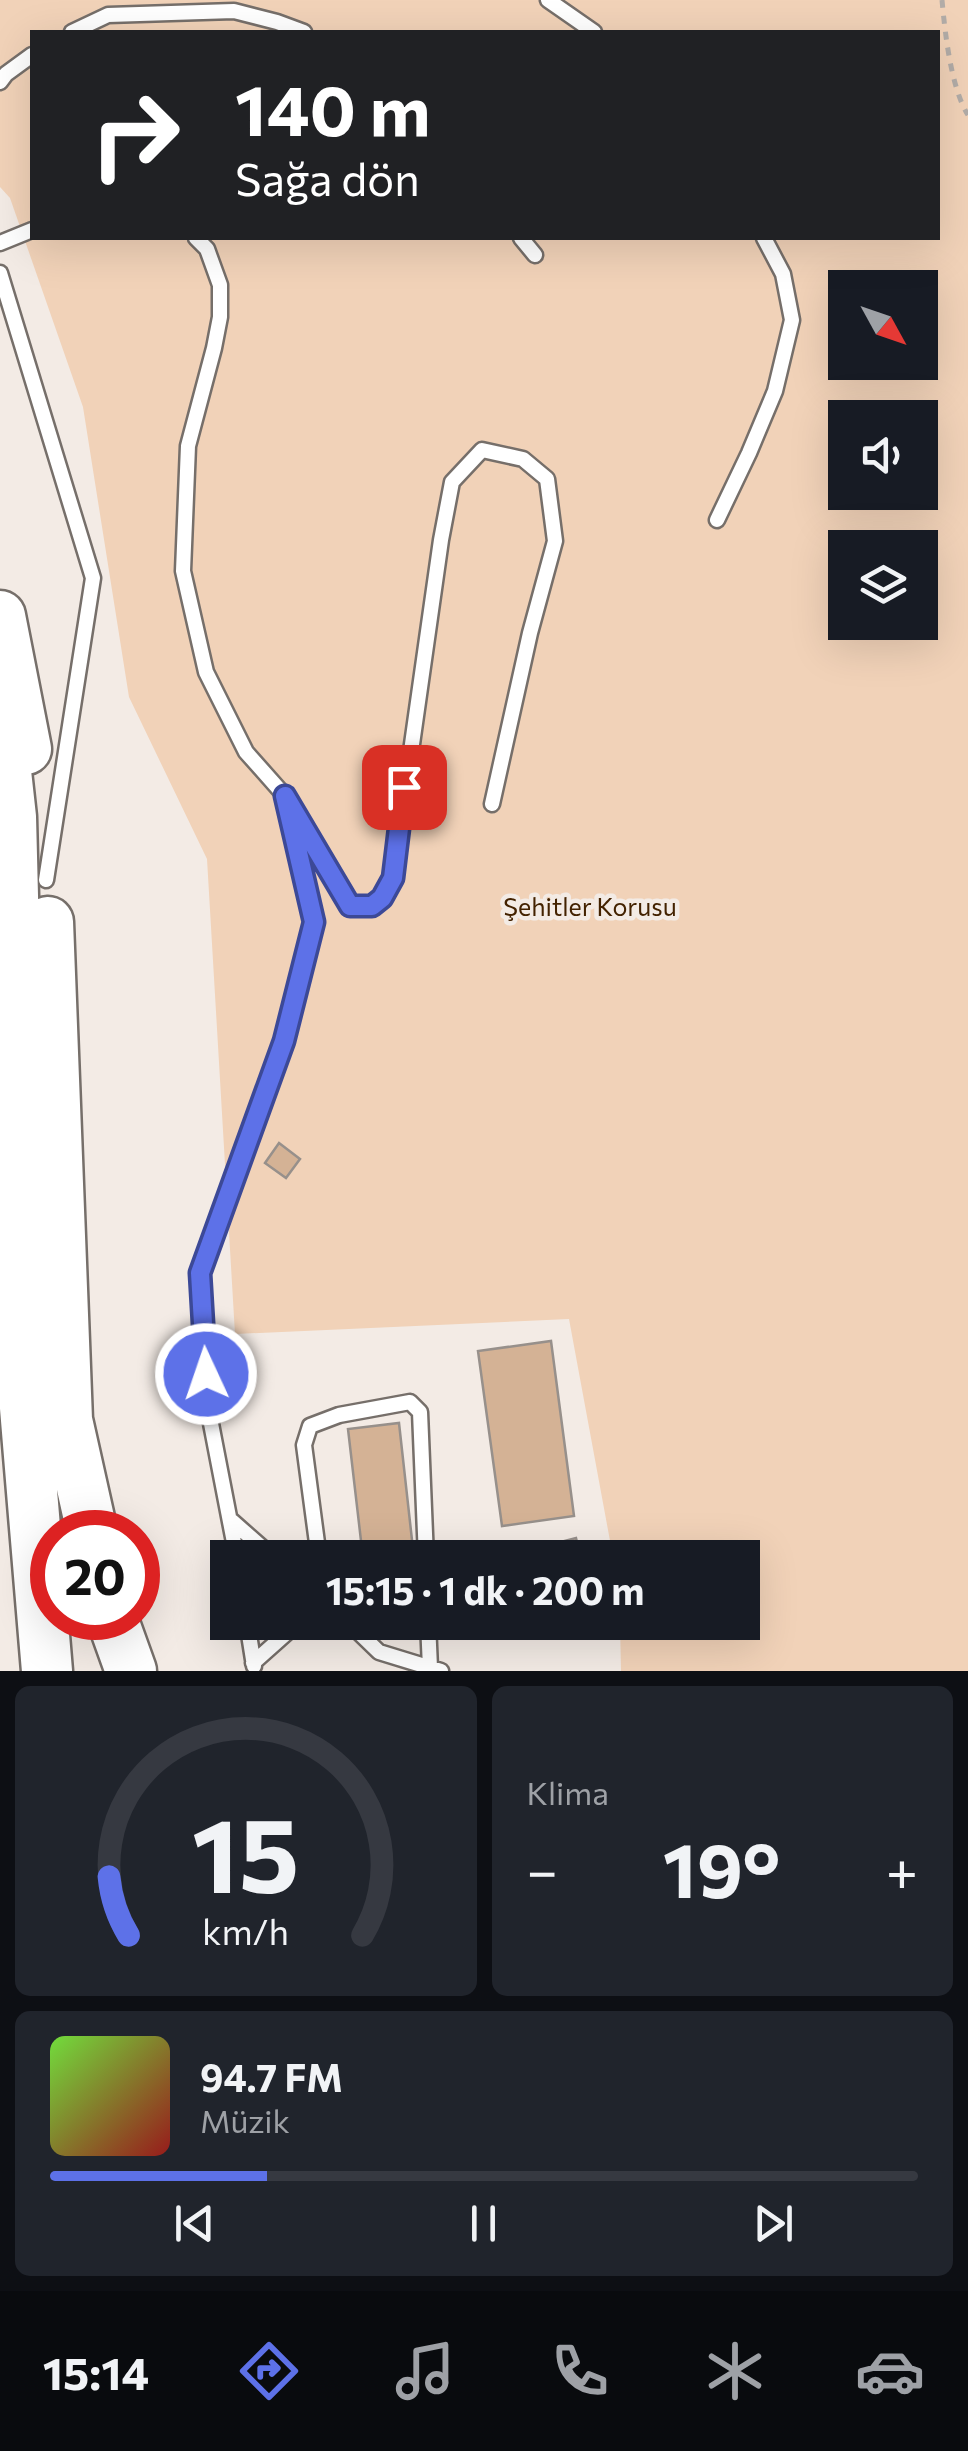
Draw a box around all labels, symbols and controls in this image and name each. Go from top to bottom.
text: 140 m [235,65,431,150]
icon: right [70,70,200,200]
text: Sağa dön [235,150,420,205]
north arrow [828,270,938,380]
map controls [828,270,938,640]
button: sound [828,400,938,510]
button: layers [828,530,938,640]
pin [362,745,447,830]
icon: arrive [377,760,432,815]
park label: Şehitler Korusu [503,891,677,921]
position arrow [154,1322,258,1426]
speed limit sign: 20 [30,1510,160,1640]
text: 15:15 · 1 dk · 200 m [326,1566,644,1613]
text: Klima [527,1772,609,1812]
text: 15 [192,1787,300,1914]
text: 19° [663,1822,781,1913]
text: − [527,1835,558,1902]
text: + [886,1835,918,1902]
text: km/h [202,1909,289,1952]
text: 94.7 FM [200,2053,343,2100]
text: Müzik [200,2100,290,2140]
icon: previous [167,2196,222,2251]
icon: pause [456,2196,511,2251]
icon: next [746,2196,801,2251]
icon: directions [234,2336,304,2406]
icon: music [390,2336,460,2406]
icon: phone [545,2336,615,2406]
icon: climate [700,2336,770,2406]
icon: car [855,2336,925,2406]
text: 15:14 [43,2344,149,2399]

